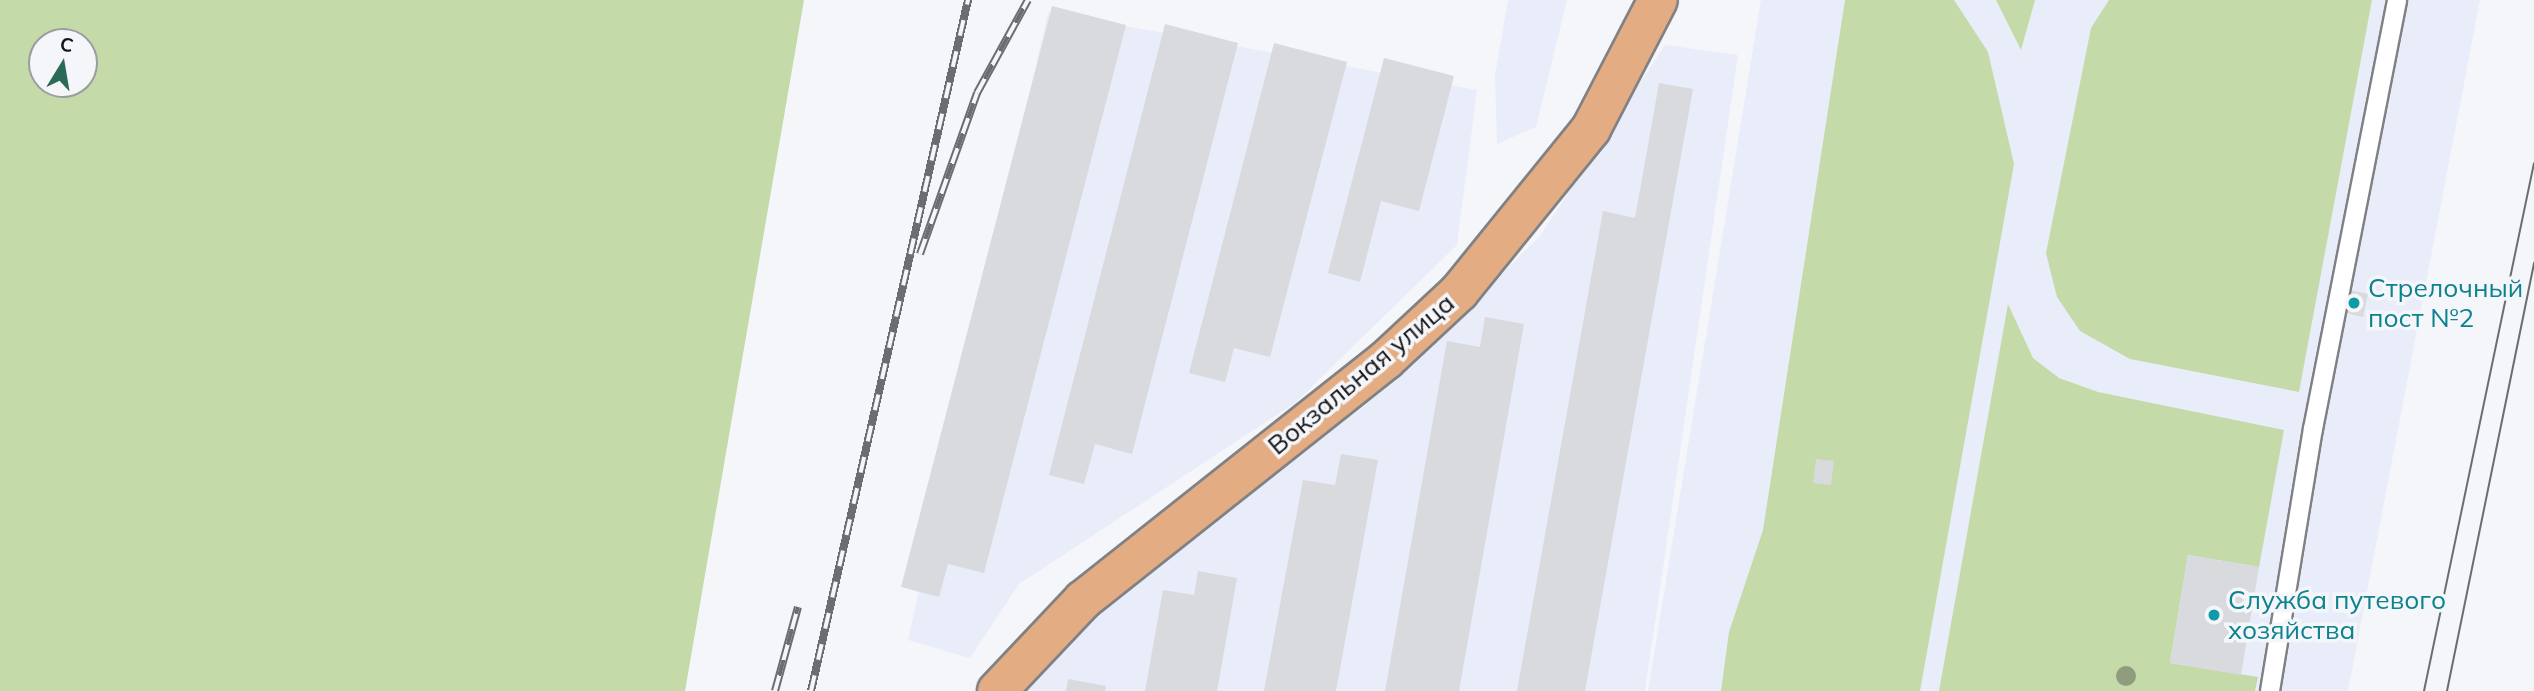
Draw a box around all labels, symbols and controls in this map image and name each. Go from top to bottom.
north arrow [28,28,98,98]
text: С [58,31,75,57]
place label: Стрелочный пост №2 [2368,272,2523,334]
street label: Вокзальная улица [1261,287,1461,461]
marker: Стрелочный пост №2 [2346,295,2362,311]
place label: Служба путевого хозяйства [2228,584,2446,646]
marker: Служба путевого хозяйства [2206,607,2222,623]

